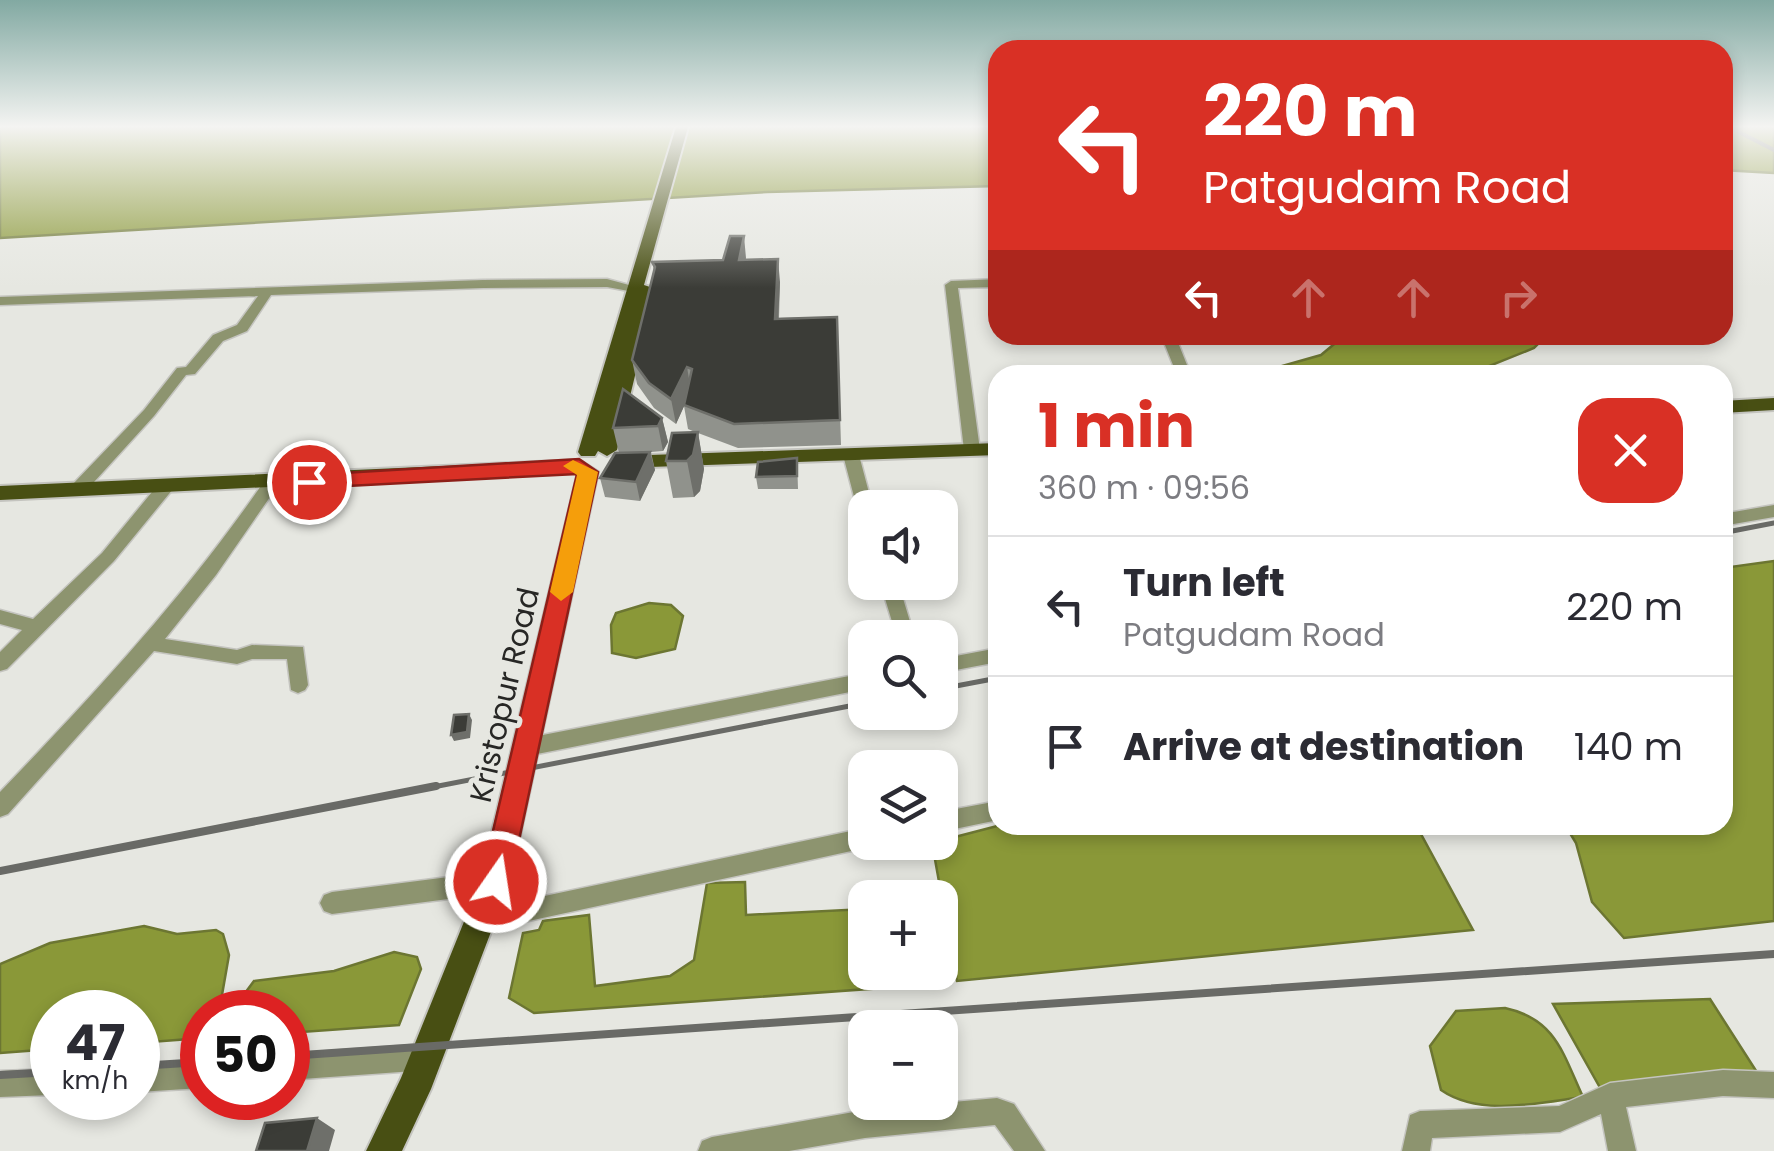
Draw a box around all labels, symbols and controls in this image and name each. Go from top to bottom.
text: 220 m [1203,62,1418,161]
icon: left [1038,80,1168,210]
text: Patgudam Road [1203,156,1571,219]
icon: left [1176,270,1231,325]
icon: ahead [1281,270,1336,325]
icon: ahead [1386,270,1441,325]
icon: right [1491,270,1546,325]
text: 1 min [1038,384,1195,468]
button: close [1578,398,1683,503]
pin [267,440,352,525]
icon: arrive [282,455,337,510]
text: 360 m · 09:56 [1038,465,1250,510]
map controls [848,490,958,1120]
button: sound [848,490,958,600]
text: Turn left [1123,556,1285,609]
icon: left [1038,579,1093,634]
text: 220 m [1566,580,1683,633]
street label: Kristopur Road [459,583,550,806]
text: Patgudam Road [1123,612,1385,657]
button: search [848,620,958,730]
icon: arrive [1038,719,1093,774]
text: Arrive at destination [1123,720,1524,773]
text: 140 m [1574,720,1683,773]
button: layers [848,750,958,860]
position arrow [444,830,548,934]
button: + [848,880,958,990]
speed limit sign: 50 [180,990,310,1120]
text: 47 [65,1007,125,1078]
button: − [848,1010,958,1120]
text: km/h [62,1063,128,1098]

